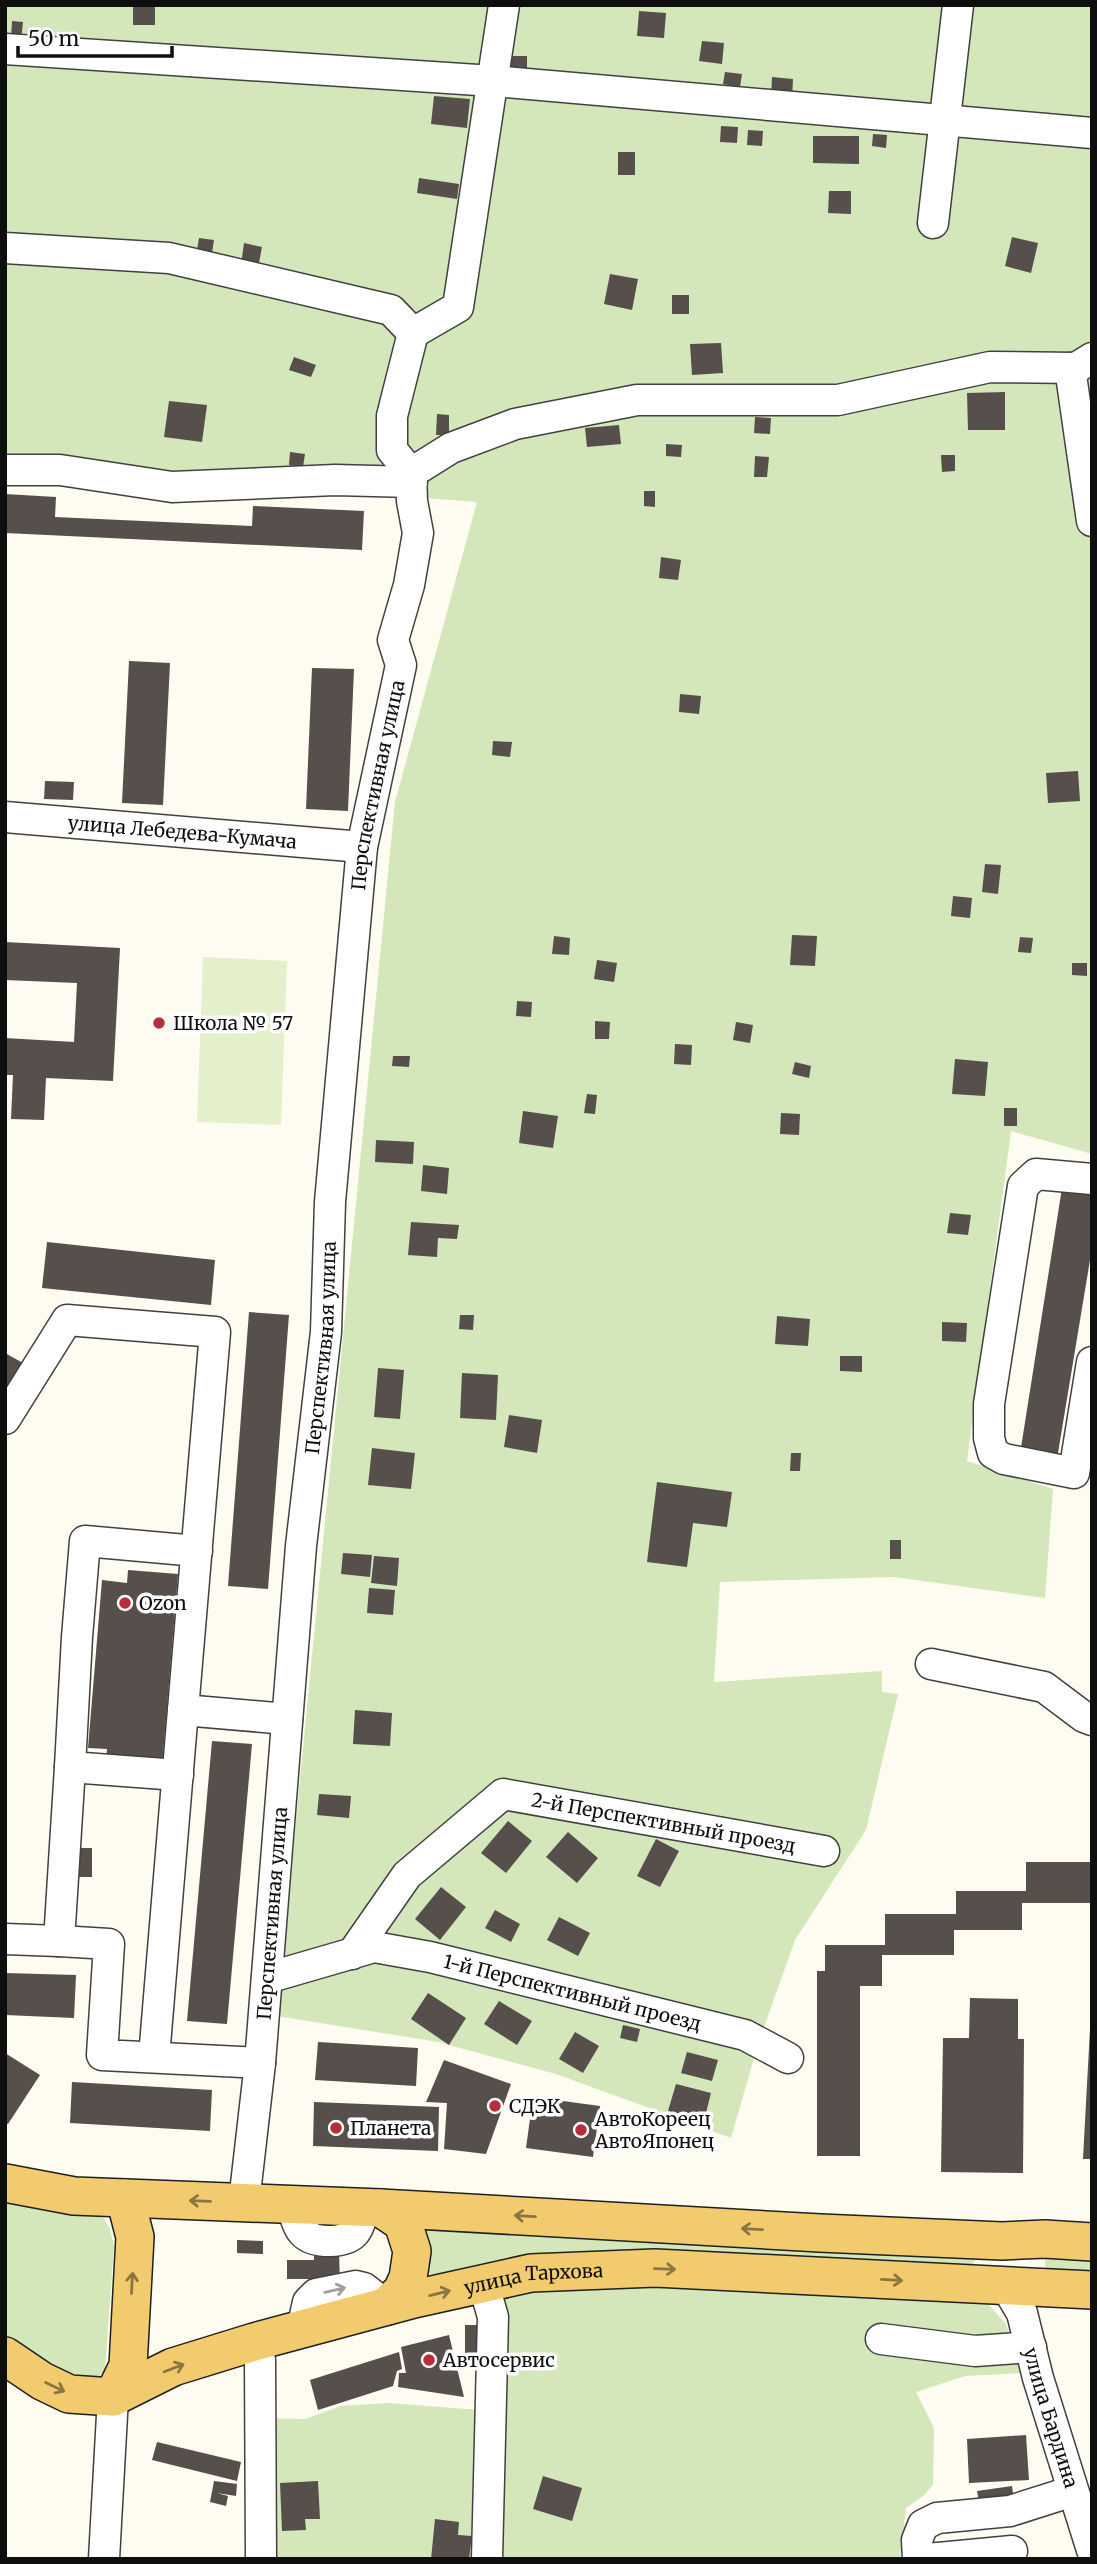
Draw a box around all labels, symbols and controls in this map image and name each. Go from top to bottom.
scale bar [18,14,172,58]
text: 50 m [28,25,79,52]
street label: Перспективная улица [346,678,409,891]
street label: улица Лебедева-Кумача [67,810,298,853]
place label: Школа № 57 [173,1011,293,1035]
marker: Школа № 57 [151,1015,167,1031]
street label: Перспективная улица [300,1241,341,1455]
place label: Ozon [139,1591,187,1615]
marker: Ozon [117,1595,133,1611]
street label: 2-й Перспективный проезд [530,1787,798,1858]
street label: Перспективная улица [251,1806,292,2021]
street label: 1-й Перспективный проезд [441,1949,704,2036]
place label: СДЭК [509,2094,561,2118]
marker: СДЭК [487,2098,503,2114]
place label: АвтоКореец АвтоЯпонец [594,2107,714,2153]
place label: Планета [350,2116,431,2140]
marker: Планета [328,2120,344,2136]
marker: АвтоКореец АвтоЯпонец [573,2122,589,2138]
one-way arrow [188,2194,211,2207]
one-way arrow [513,2210,536,2223]
one-way arrow [741,2222,764,2235]
street label: улица Тархова [462,2258,604,2300]
one-way arrow [653,2262,676,2275]
one-way arrow [126,2273,139,2295]
one-way arrow [881,2274,903,2287]
one-way arrow [323,2282,346,2296]
one-way arrow [428,2286,451,2299]
street label: улица Бардина [1019,2345,1084,2491]
place label: Автосервис [442,2348,555,2372]
marker: Автосервис [421,2352,437,2368]
one-way arrow [163,2360,184,2373]
one-way arrow [44,2381,65,2395]

